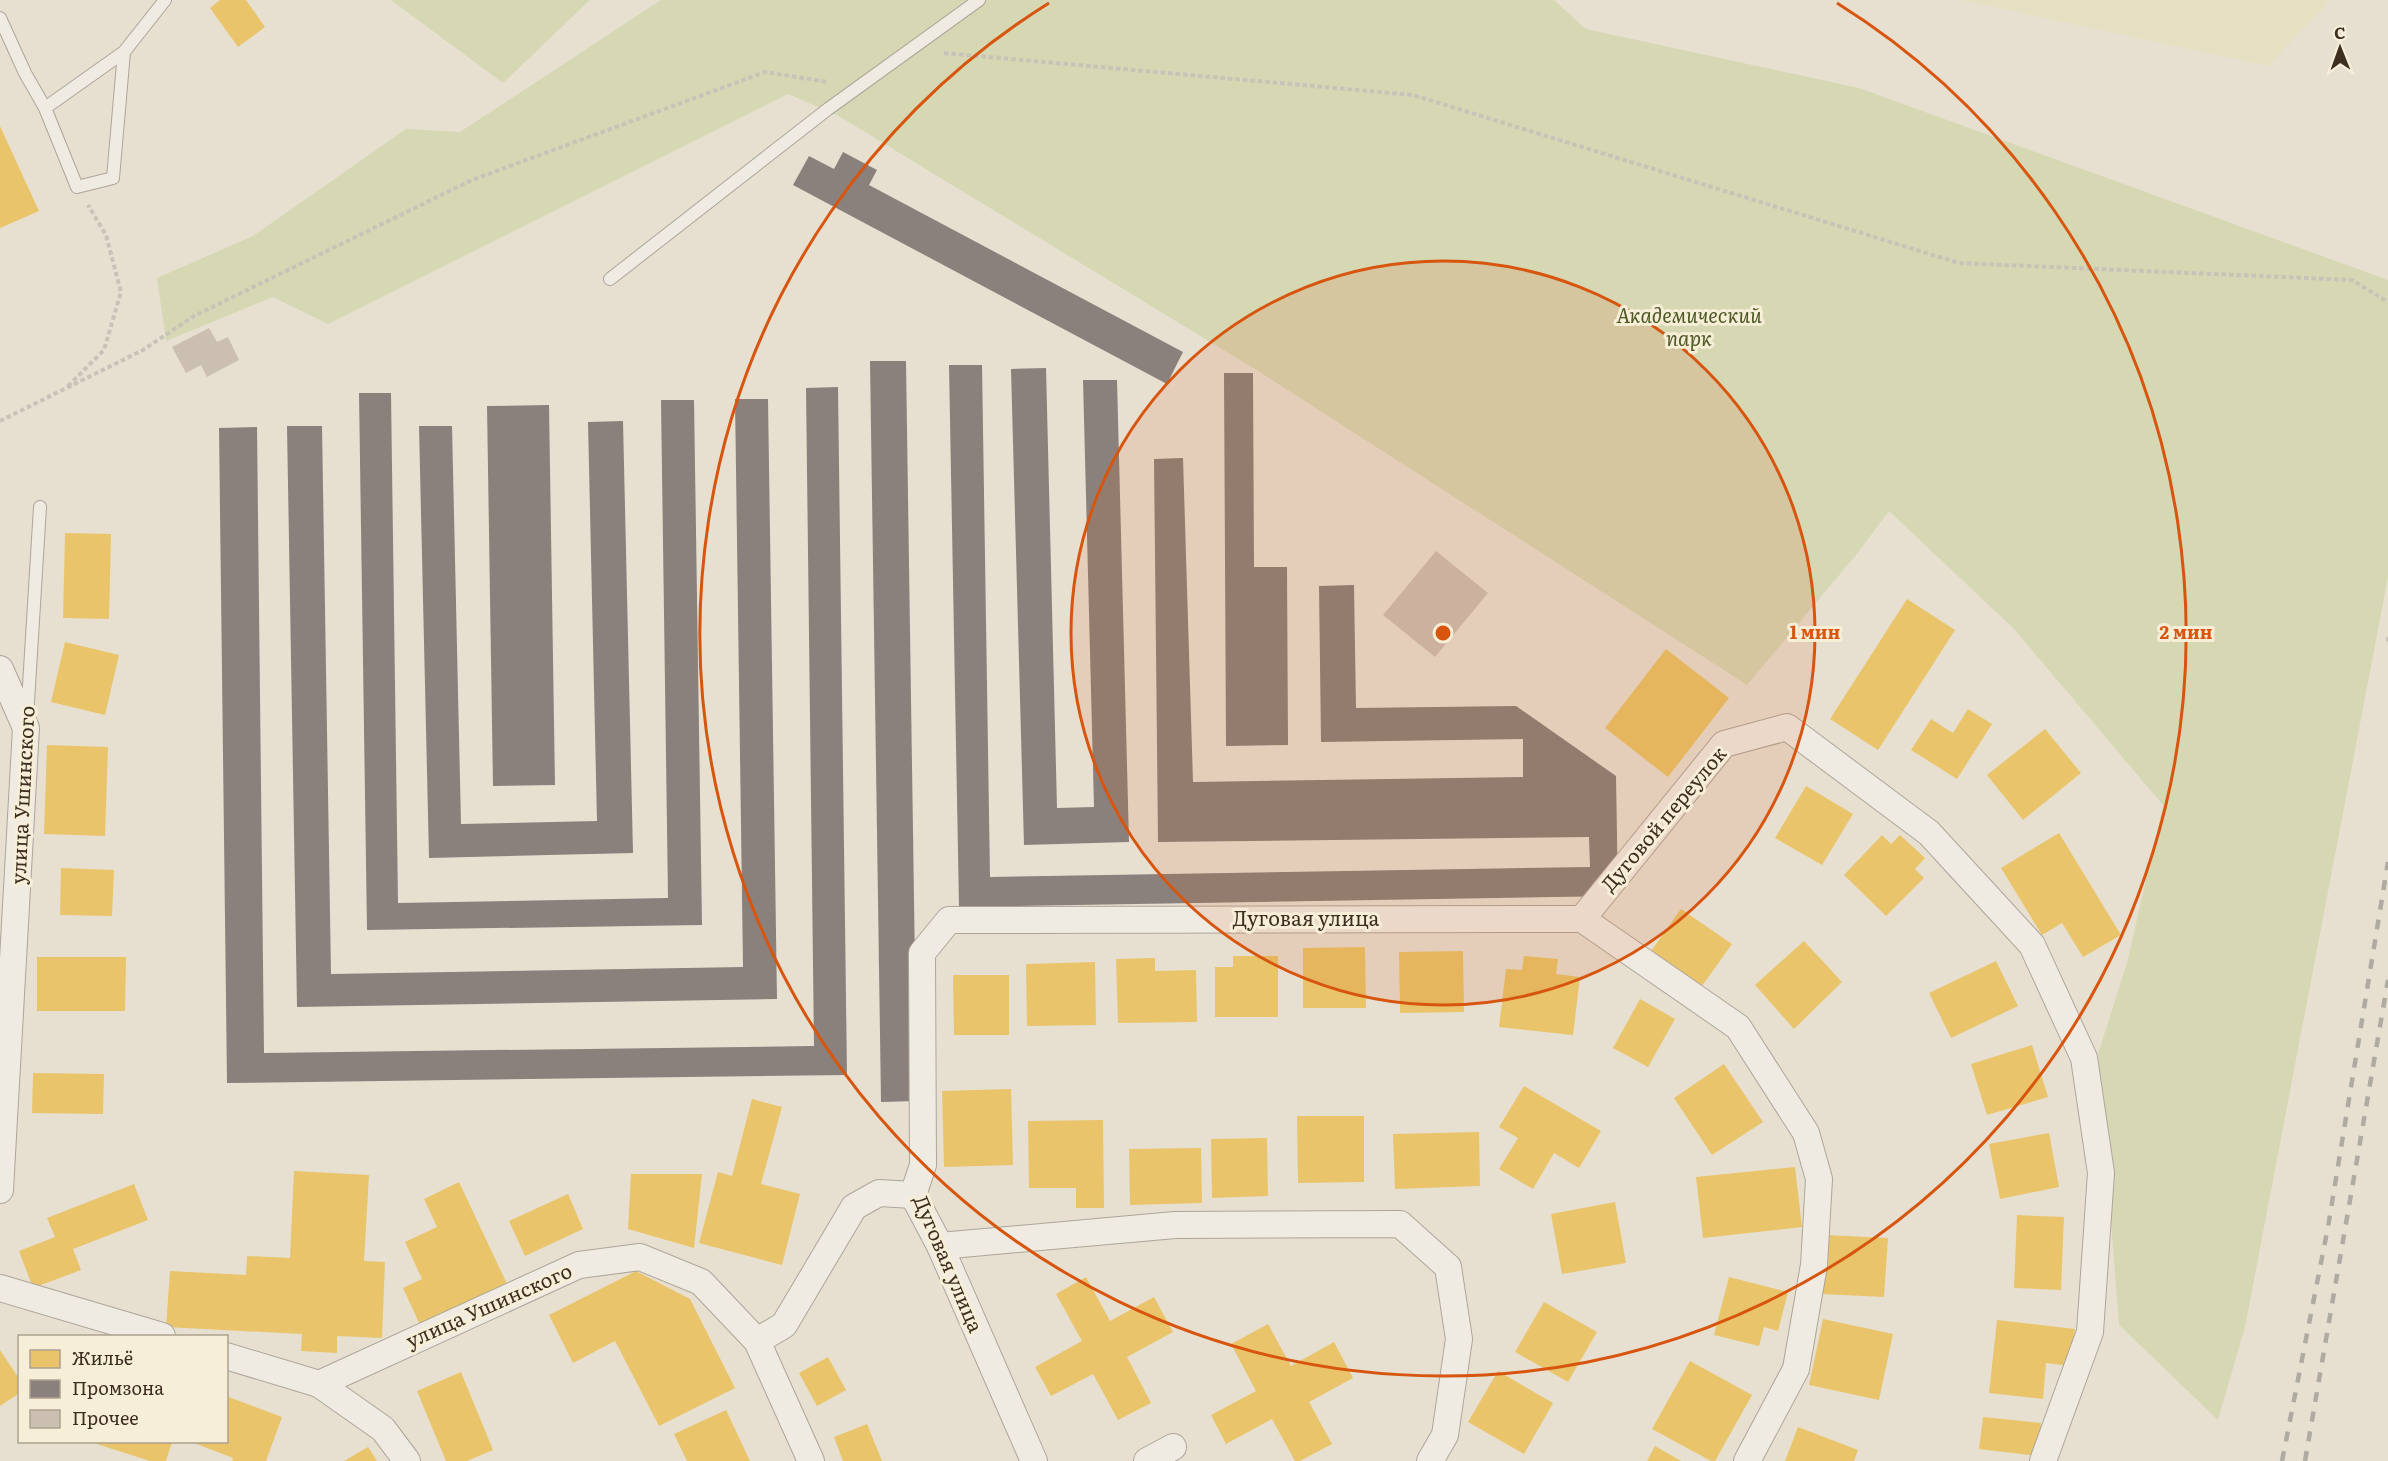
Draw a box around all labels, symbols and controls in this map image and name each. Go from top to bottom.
north arrow [2310,18,2370,78]
text: С [2334,20,2346,44]
park label: Академический парк [1616,299,1762,352]
text: 1 мин [1790,618,1841,645]
text: 2 мин [2160,618,2213,645]
centre of rings [1433,623,1453,643]
street label: улица Ушинского [1,705,41,885]
street label: Дуговой переулок [1593,739,1732,897]
street label: Дуговая улица [1233,902,1379,932]
street label: Дуговая улица [907,1190,992,1337]
street label: улица Ушинского [400,1254,576,1354]
legend [18,1335,228,1443]
text: Жильё [72,1344,133,1371]
text: Промзона [72,1374,164,1401]
text: Прочее [72,1404,139,1431]

